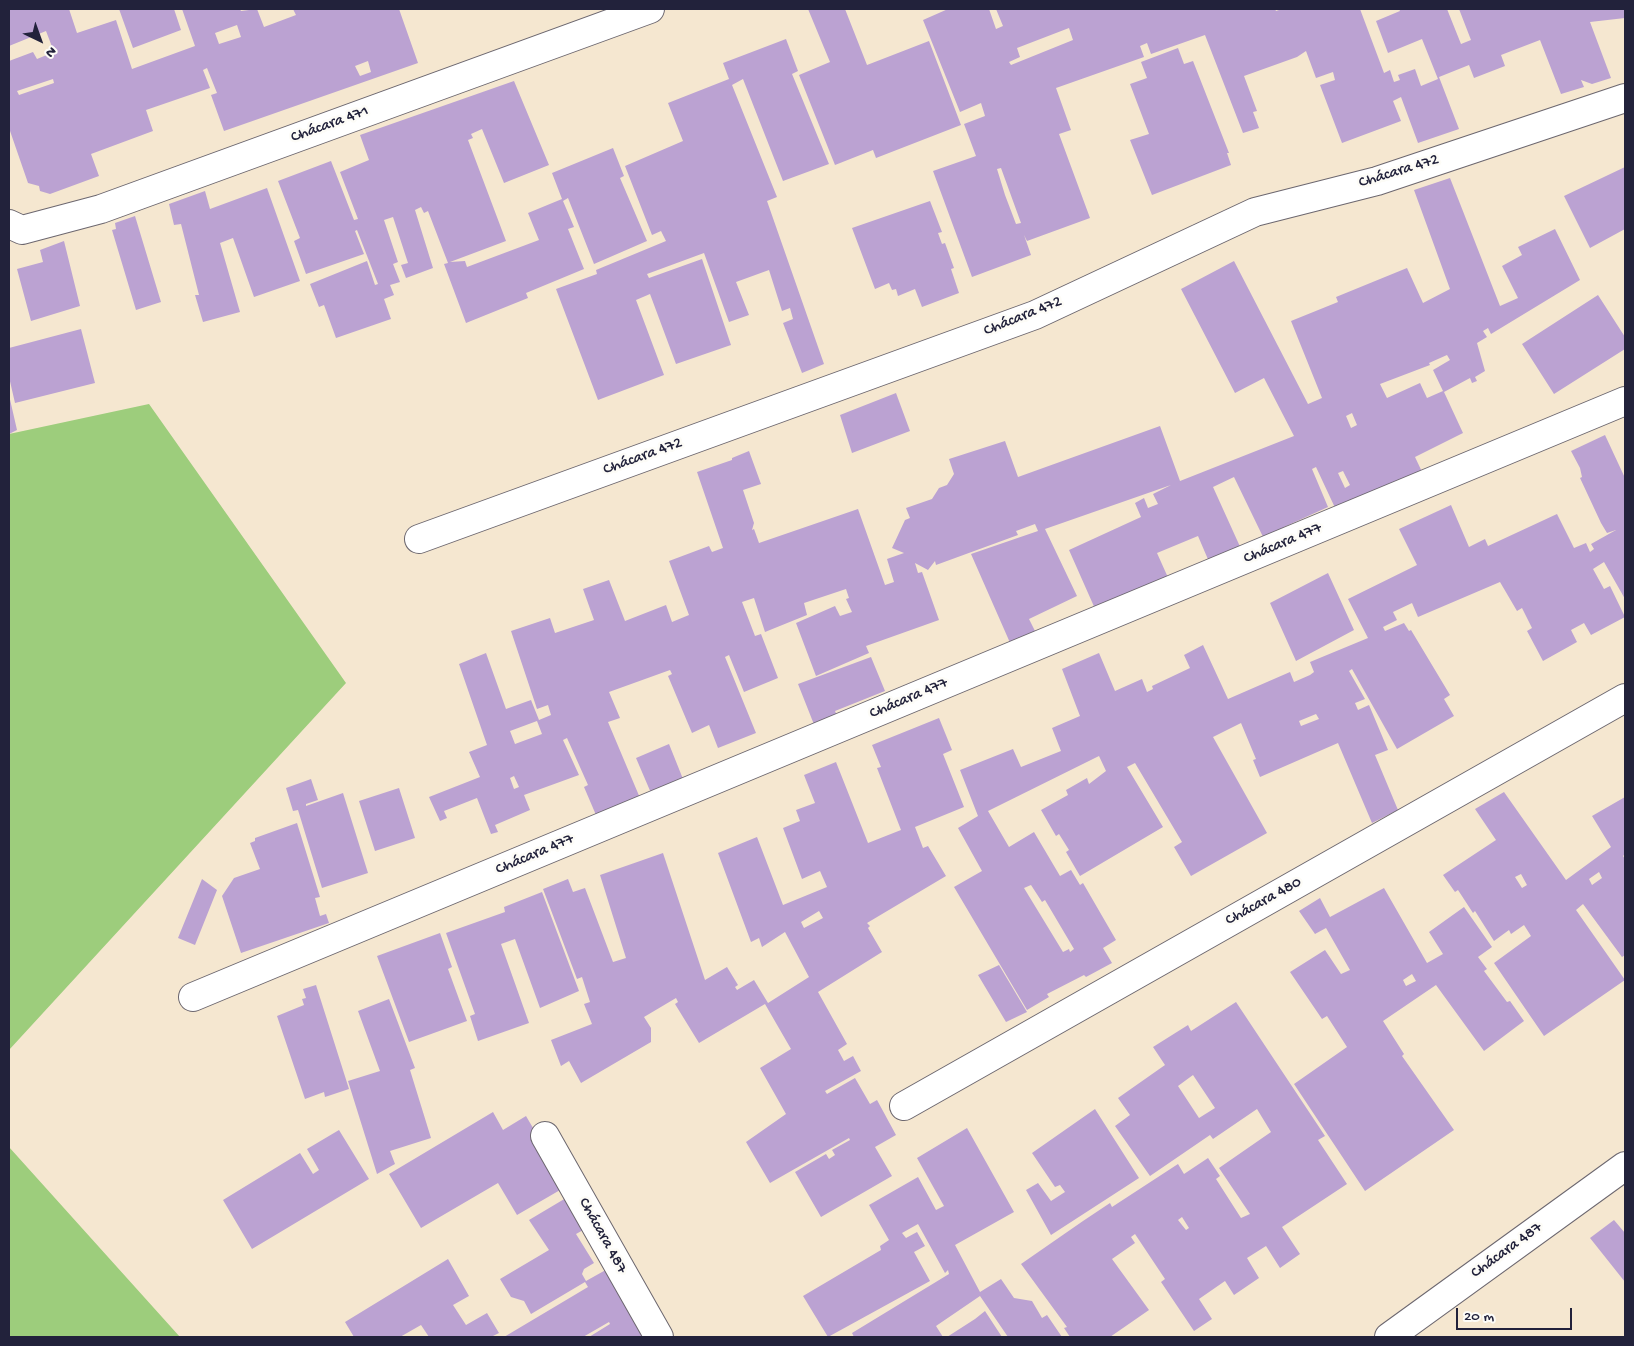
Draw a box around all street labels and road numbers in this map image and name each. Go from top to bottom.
street label: Chácara 471 [289,102,371,148]
street label: Chácara 472 [1357,151,1441,193]
street label: Chácara 472 [981,293,1065,341]
street label: Chácara 472 [601,434,685,480]
street label: Chácara 477 [1241,519,1325,569]
street label: Chácara 477 [867,674,951,724]
street label: Chácara 477 [493,830,577,880]
street label: Chácara 480 [1223,873,1305,931]
street label: Chácara 487 [573,1195,631,1277]
street label: Chácara 487 [1468,1219,1546,1283]

